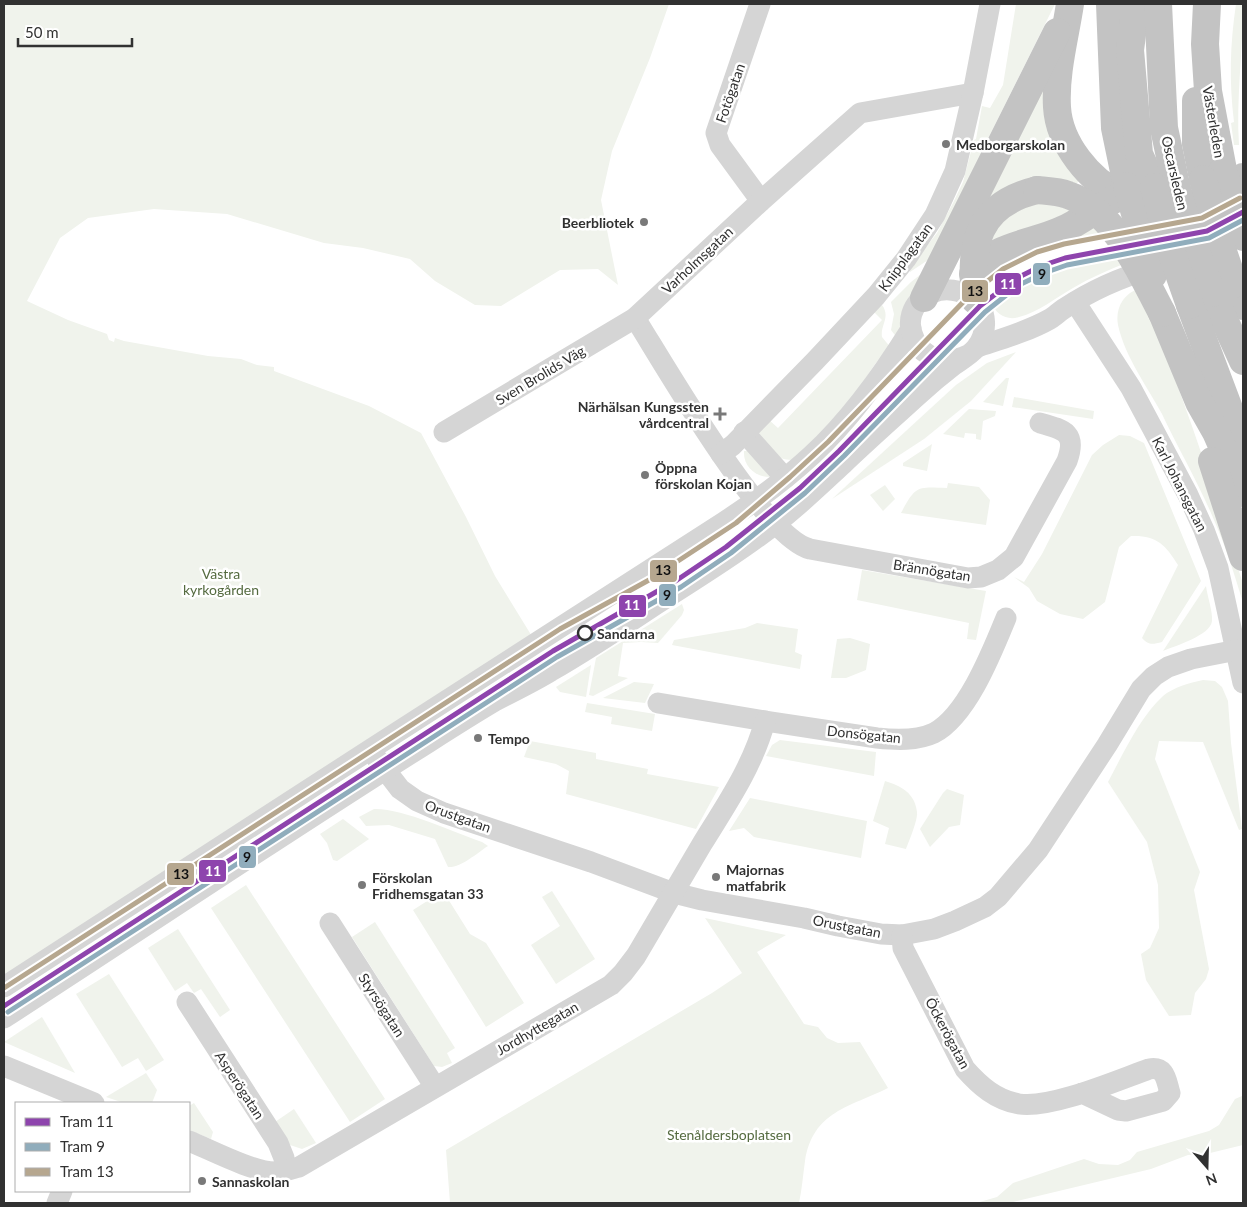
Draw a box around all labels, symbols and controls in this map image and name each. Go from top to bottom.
scale bar [18,15,131,47]
text: 50 m [25,23,59,41]
street label: Fotögatan [712,61,748,125]
street label: Västerleden [1199,85,1229,159]
street label: Oscarsleden [1158,134,1192,212]
place label: Medborgarskolan [956,136,1065,153]
marker: Medborgarskolan [940,138,952,150]
place label: Beerbliotek [562,214,635,231]
marker: Beerbliotek [638,216,650,228]
street label: Knipplagatan [875,220,935,294]
street label: Varholmsgatan [658,223,736,297]
line badge: 9 [1032,262,1051,286]
text: 9 [1038,265,1046,282]
line badge: 11 [994,272,1022,296]
text: 11 [1000,275,1016,292]
line badge: 13 [961,279,989,303]
text: 13 [967,282,983,299]
street label: Sven Brolids Väg [492,342,588,408]
place label: Närhälsan Kungssten vårdcentral [578,398,709,431]
marker: Närhälsan Kungssten vårdcentral [713,407,727,421]
street label: Karl Johansgatan [1149,434,1211,534]
place label: Öppna förskolan Kojan [655,459,752,492]
marker: Öppna förskolan Kojan [639,469,651,481]
street label: Brännögatan [892,555,972,585]
line badge: 13 [649,559,678,583]
text: 13 [655,561,671,578]
park label: Västra kyrkogården [183,565,259,598]
line badge: 9 [658,583,677,607]
text: 9 [663,586,671,603]
line badge: 11 [618,594,647,618]
text: 11 [624,596,640,613]
marker: Sandarna [577,625,593,641]
place label: Sandarna [597,625,655,642]
street label: Donsögatan [826,722,902,746]
place label: Tempo [488,730,530,747]
marker: Tempo [472,732,484,744]
street label: Orustgatan [423,796,493,836]
line badge: 9 [238,845,257,869]
text: 9 [243,848,251,865]
line badge: 11 [198,859,227,883]
place label: Majornas matfabrik [726,861,786,894]
line badge: 13 [166,862,195,886]
text: 11 [205,862,221,879]
text: 13 [173,865,189,882]
place label: Förskolan Fridhemsgatan 33 [372,869,484,902]
marker: Majornas matfabrik [710,871,722,883]
marker: Förskolan Fridhemsgatan 33 [356,879,368,891]
street label: Orustgatan [812,911,882,941]
street label: Styrsögatan [355,970,409,1040]
street label: Öckerögatan [922,994,974,1072]
street label: Jordhyttegatan [493,998,581,1058]
street label: Asperögatan [212,1048,268,1122]
legend [15,1102,190,1192]
text: Tram 11 [60,1112,114,1130]
park label: Stenåldersboplatsen [667,1126,791,1143]
text: Tram 9 [60,1137,105,1155]
north arrow [1182,1142,1232,1192]
text: Tram 13 [60,1162,114,1180]
text: N [1204,1170,1220,1190]
place label: Sannaskolan [212,1173,289,1190]
marker: Sannaskolan [196,1175,208,1187]

